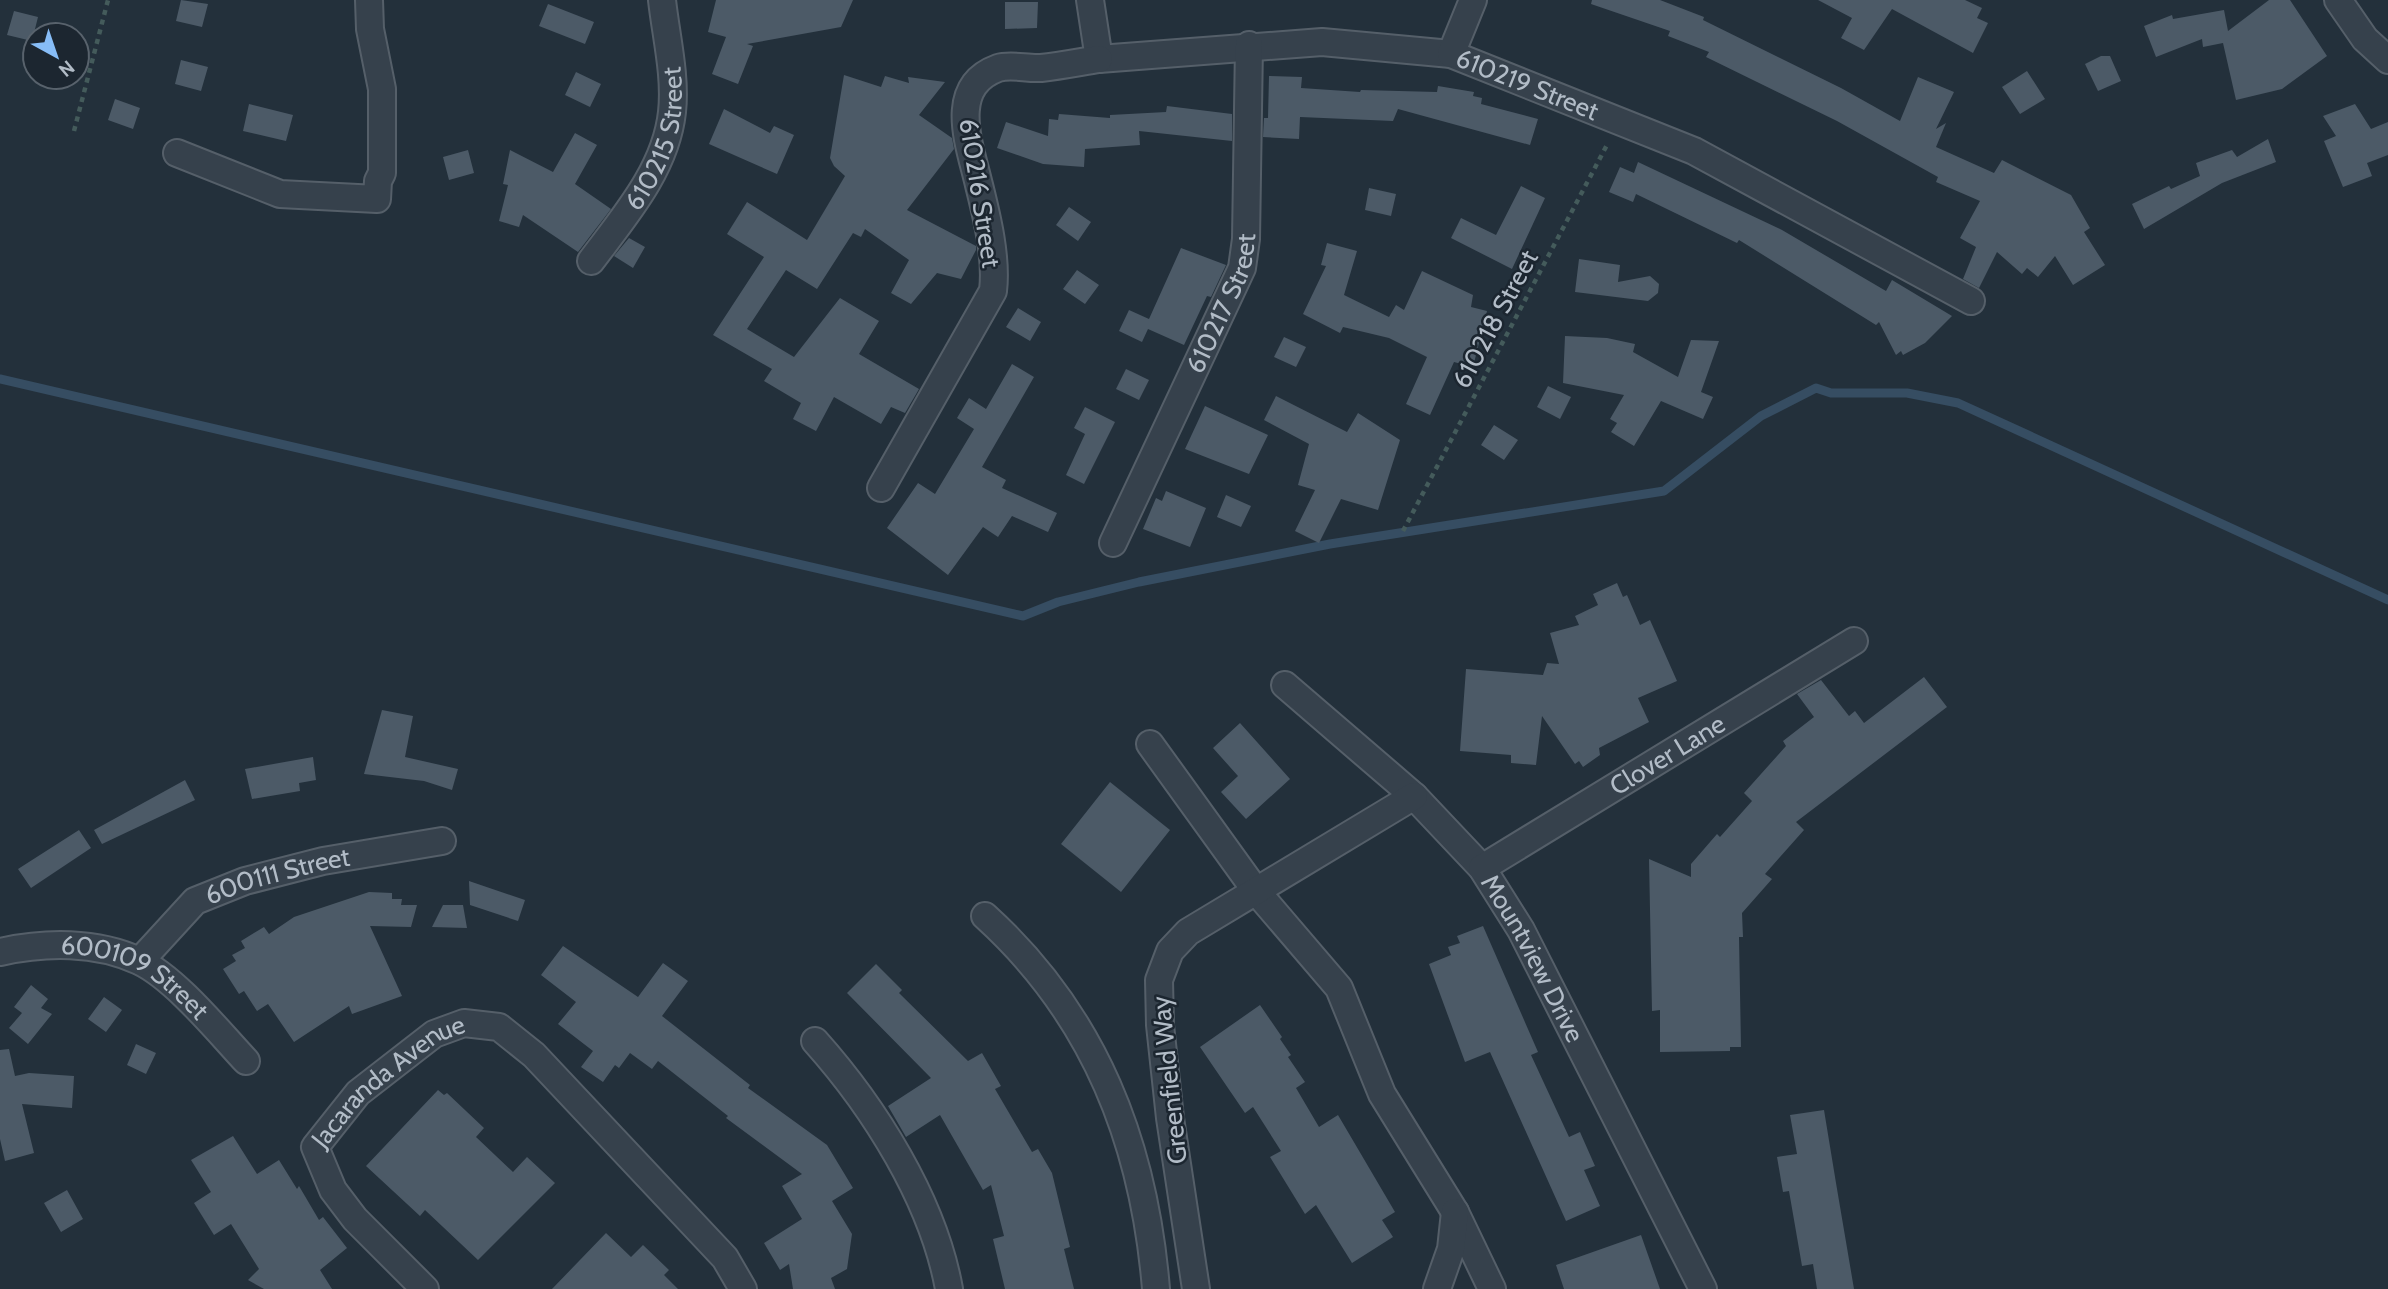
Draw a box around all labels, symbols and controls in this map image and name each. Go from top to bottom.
north arrow [21,21,91,91]
street label: 610219 Street [1451,42,1603,127]
text: N [54,56,79,82]
street label: 610215 Street [618,65,689,216]
street label: 610216 Street [952,116,1008,270]
street label: 610217 Street [1179,233,1262,378]
street label: 610218 Street [1445,244,1545,393]
street label: Clover Lane [1604,708,1731,802]
street label: 600111 Street [200,841,352,911]
street label: Mountview Drive [1474,868,1591,1048]
street label: 600109 Street [60,929,216,1026]
street label: Greenfield Way [1144,994,1194,1166]
street label: Jacaranda Avenue [304,1008,469,1155]

